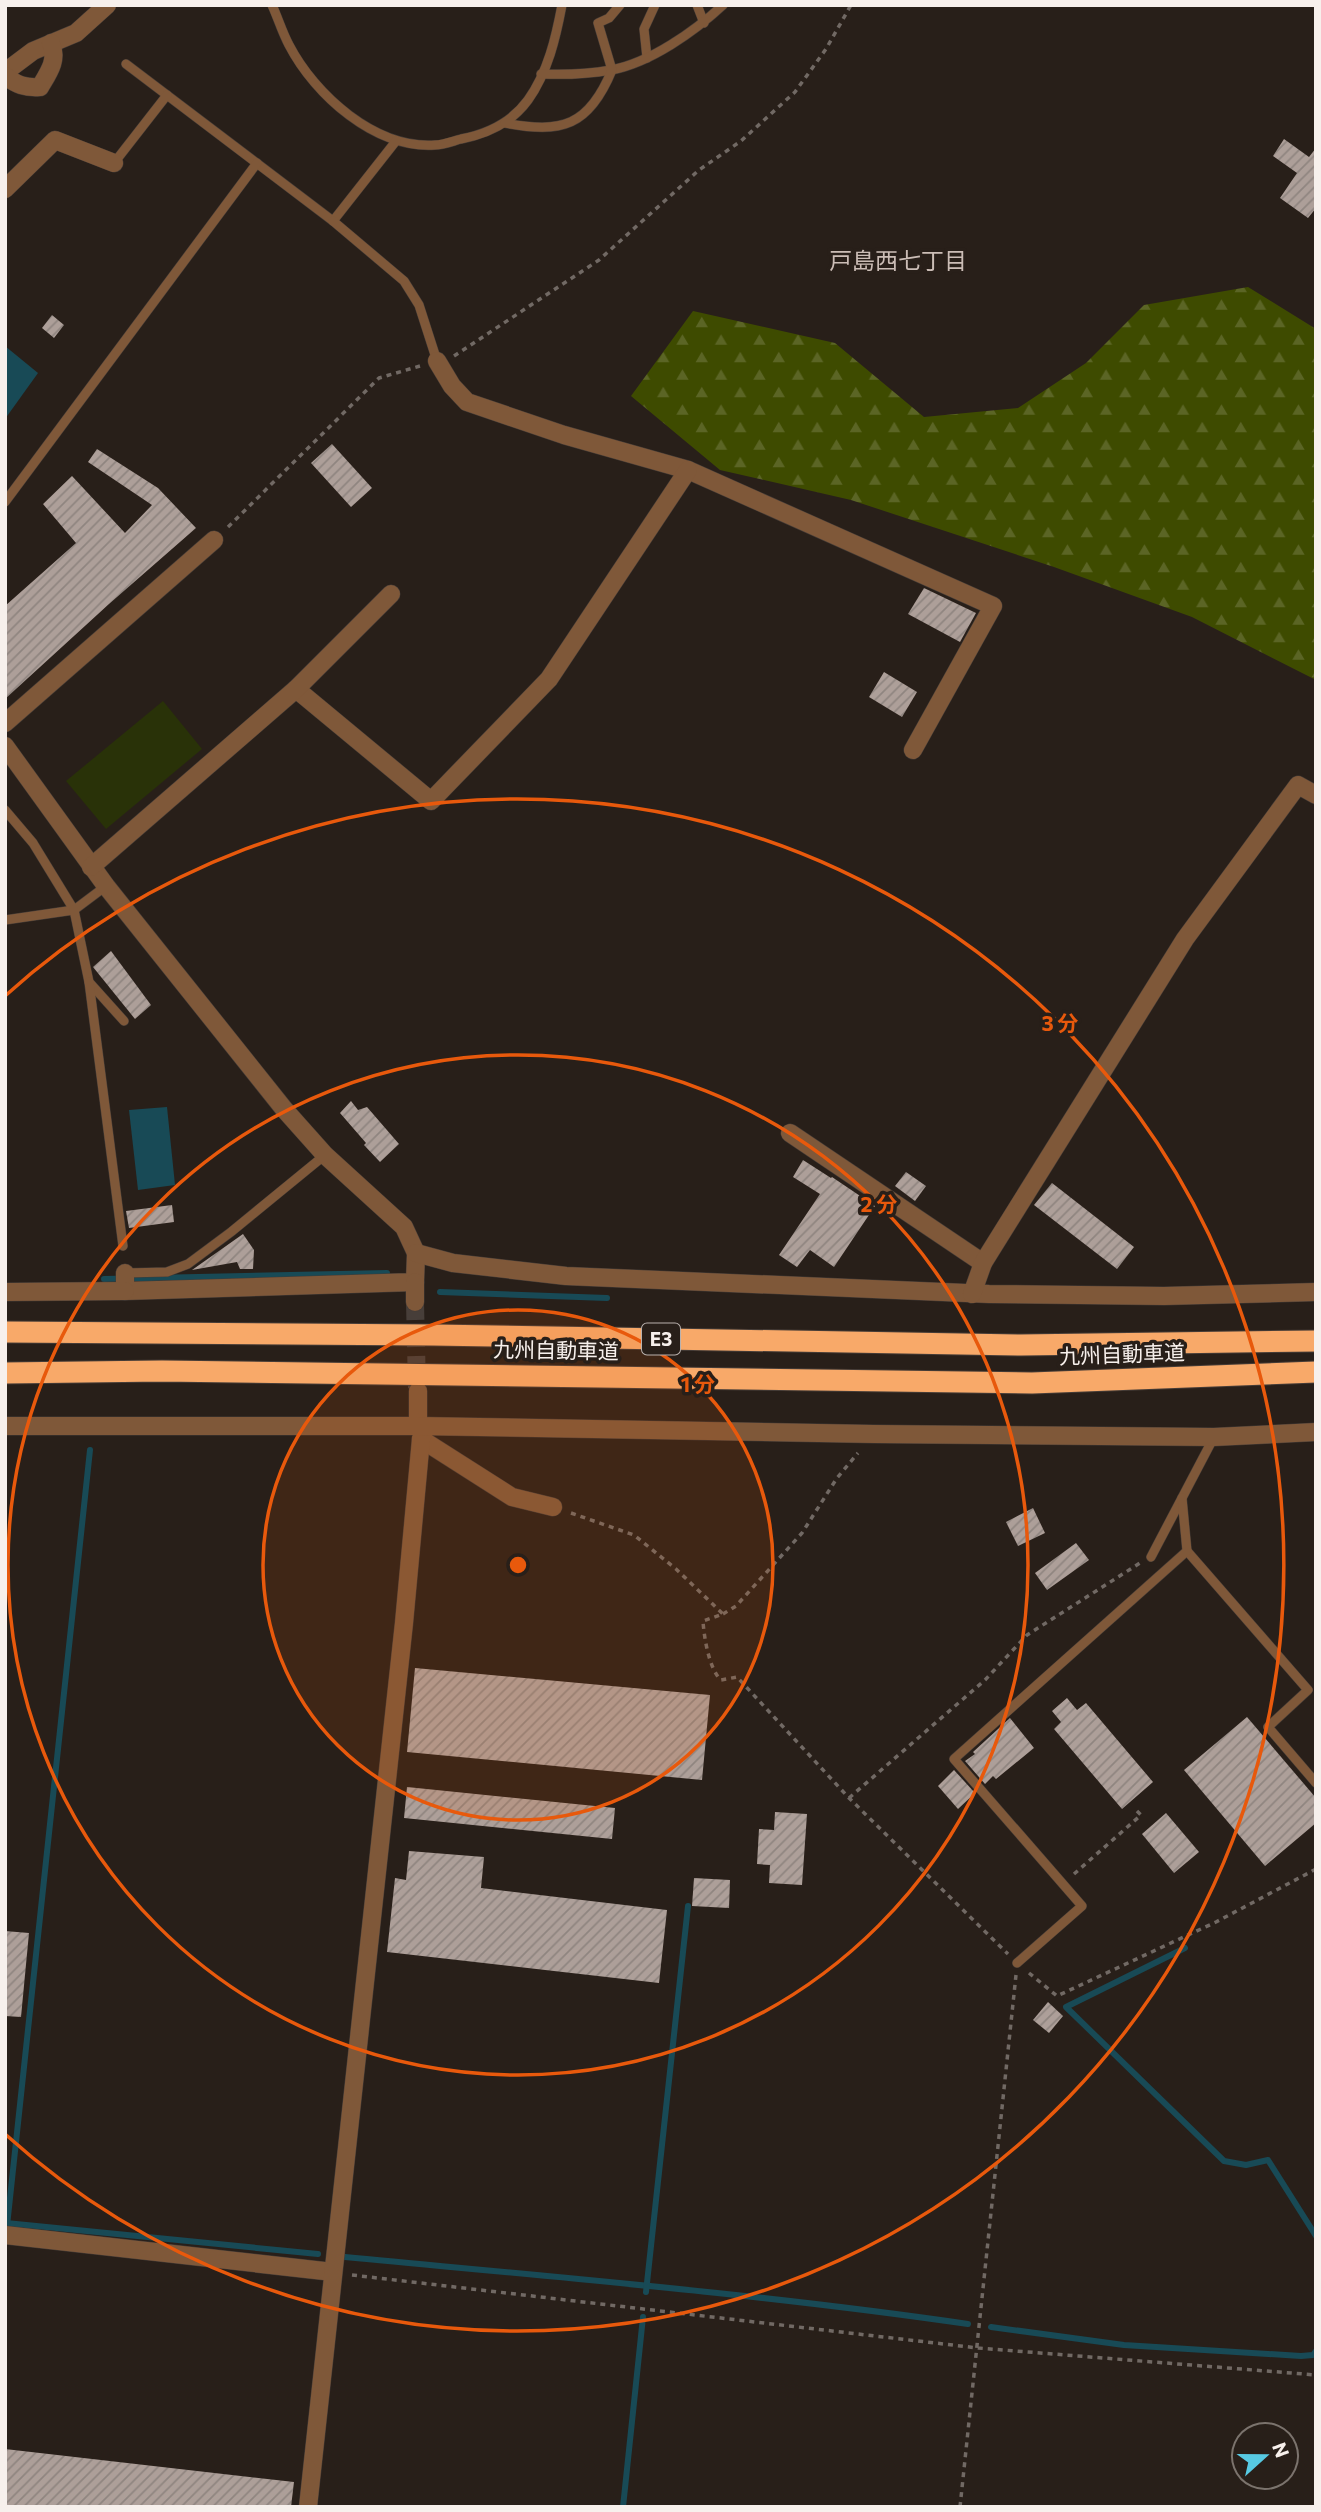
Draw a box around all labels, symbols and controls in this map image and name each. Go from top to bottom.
district label: 戸島西七丁目 [829,246,967,274]
text: 3 分 [1041,1010,1079,1035]
text: 2 分 [861,1191,897,1216]
road number: E3 [642,1324,680,1354]
street label: 九州自動車道 [493,1336,619,1363]
street label: 九州自動車道 [1059,1339,1185,1368]
text: 1 分 [681,1371,715,1396]
centre of rings [506,1553,530,1577]
north arrow [1230,2421,1300,2491]
text: N [1268,2439,1295,2461]

